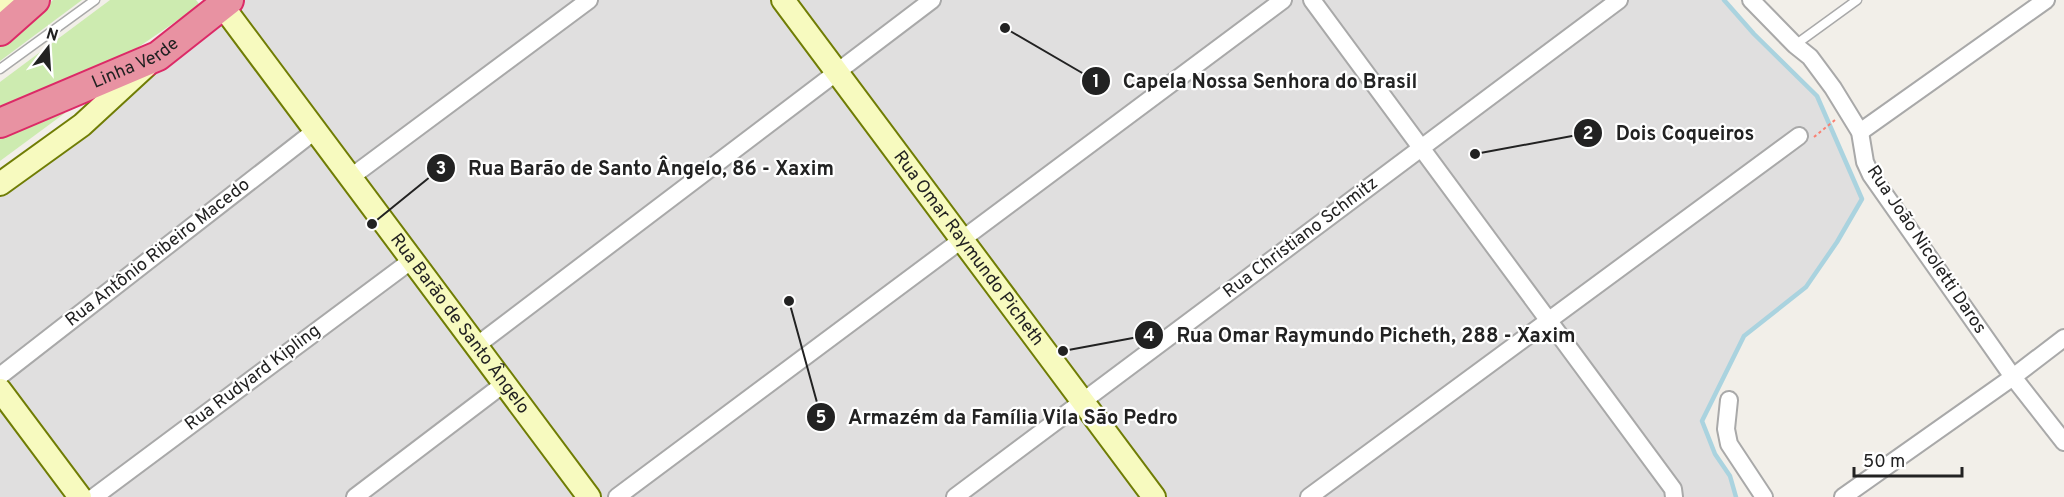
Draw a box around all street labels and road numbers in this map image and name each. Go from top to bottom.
street label: Linha Verde [88,32,184,94]
street label: Rua Omar Raymundo Picheth [888,146,1049,351]
street label: Rua João Nicoletti Daros [1861,161,1991,339]
street label: Rua Christiano Schmitz [1219,172,1383,304]
street label: Rua Antônio Ribeiro Macedo [61,174,255,332]
street label: Rua Barão de Santo Ângelo [385,229,535,419]
street label: Rua Rudyard Kipling [181,320,325,436]

